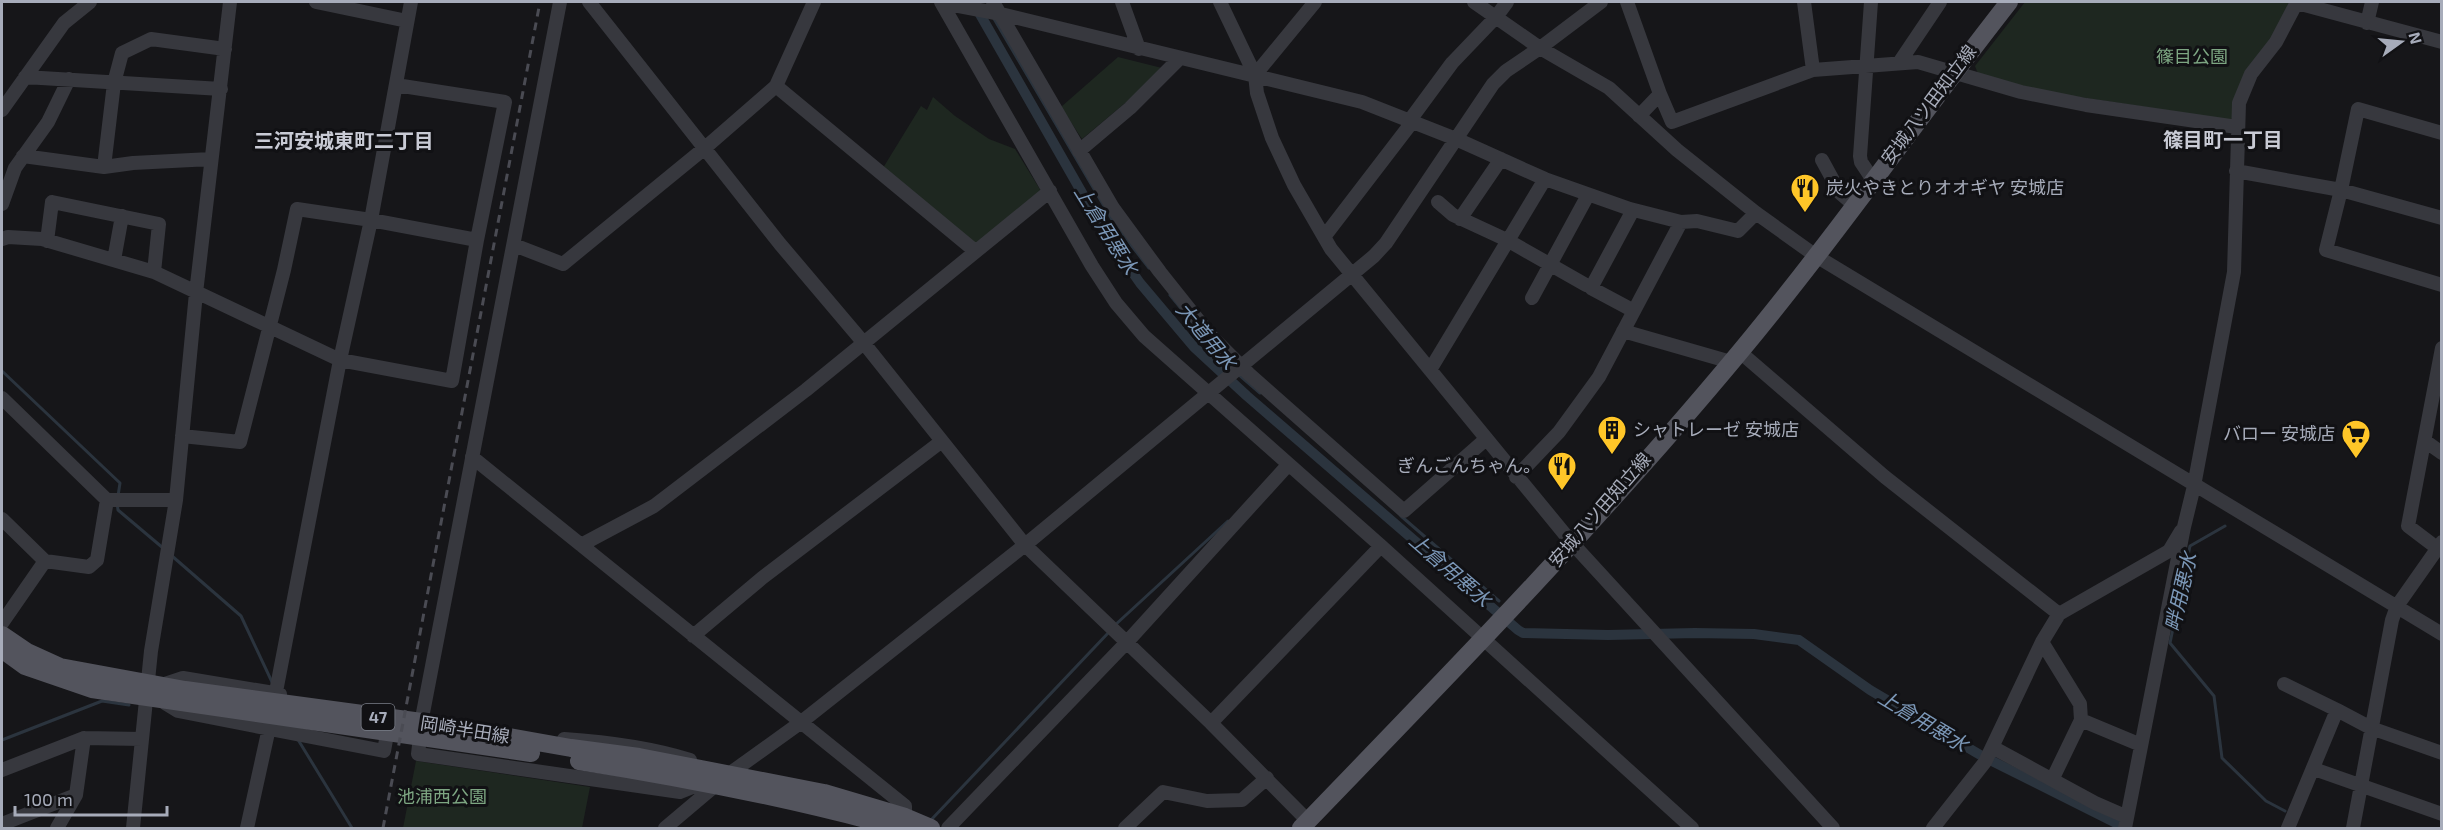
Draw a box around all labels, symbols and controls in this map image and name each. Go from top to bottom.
north arrow [2371,12,2431,72]
text: N [2405,30,2427,46]
street label: 安城八ツ田知立線 [1876,40,1980,169]
park label: 篠目公園 [2156,45,2228,67]
district label: 篠目町一丁目 [2163,127,2283,151]
district label: 三河安城東町二丁目 [254,128,434,152]
restaurant icon: 炭火やきとりオオギヤ 安城店 [1789,172,1821,214]
place label: 炭火やきとりオオギヤ 安城店 [1826,176,2064,198]
water label: 上倉用悪水 [1070,181,1145,280]
water label: 大道用水 [1172,297,1243,375]
building icon: シャトレーゼ 安城店 [1596,414,1628,456]
place label: シャトレーゼ 安城店 [1633,418,1799,440]
supermarket icon: バロー 安城店 [2340,418,2372,460]
place label: バロー 安城店 [2223,422,2335,444]
street label: 安城八ツ田知立線 [1544,448,1655,571]
restaurant icon: ぎんごんちゃん。 [1546,450,1578,492]
place label: ぎんごんちゃん。 [1397,454,1541,476]
water label: 上倉用悪水 [1405,527,1498,612]
water label: 畔用悪水 [2159,548,2201,633]
water label: 上倉用悪水 [1874,684,1974,757]
road number: 47 [362,704,394,730]
street label: 岡崎半田線 [419,711,511,747]
scale bar [15,779,166,817]
park label: 池浦西公園 [397,785,487,807]
text: 100 m [24,788,73,810]

